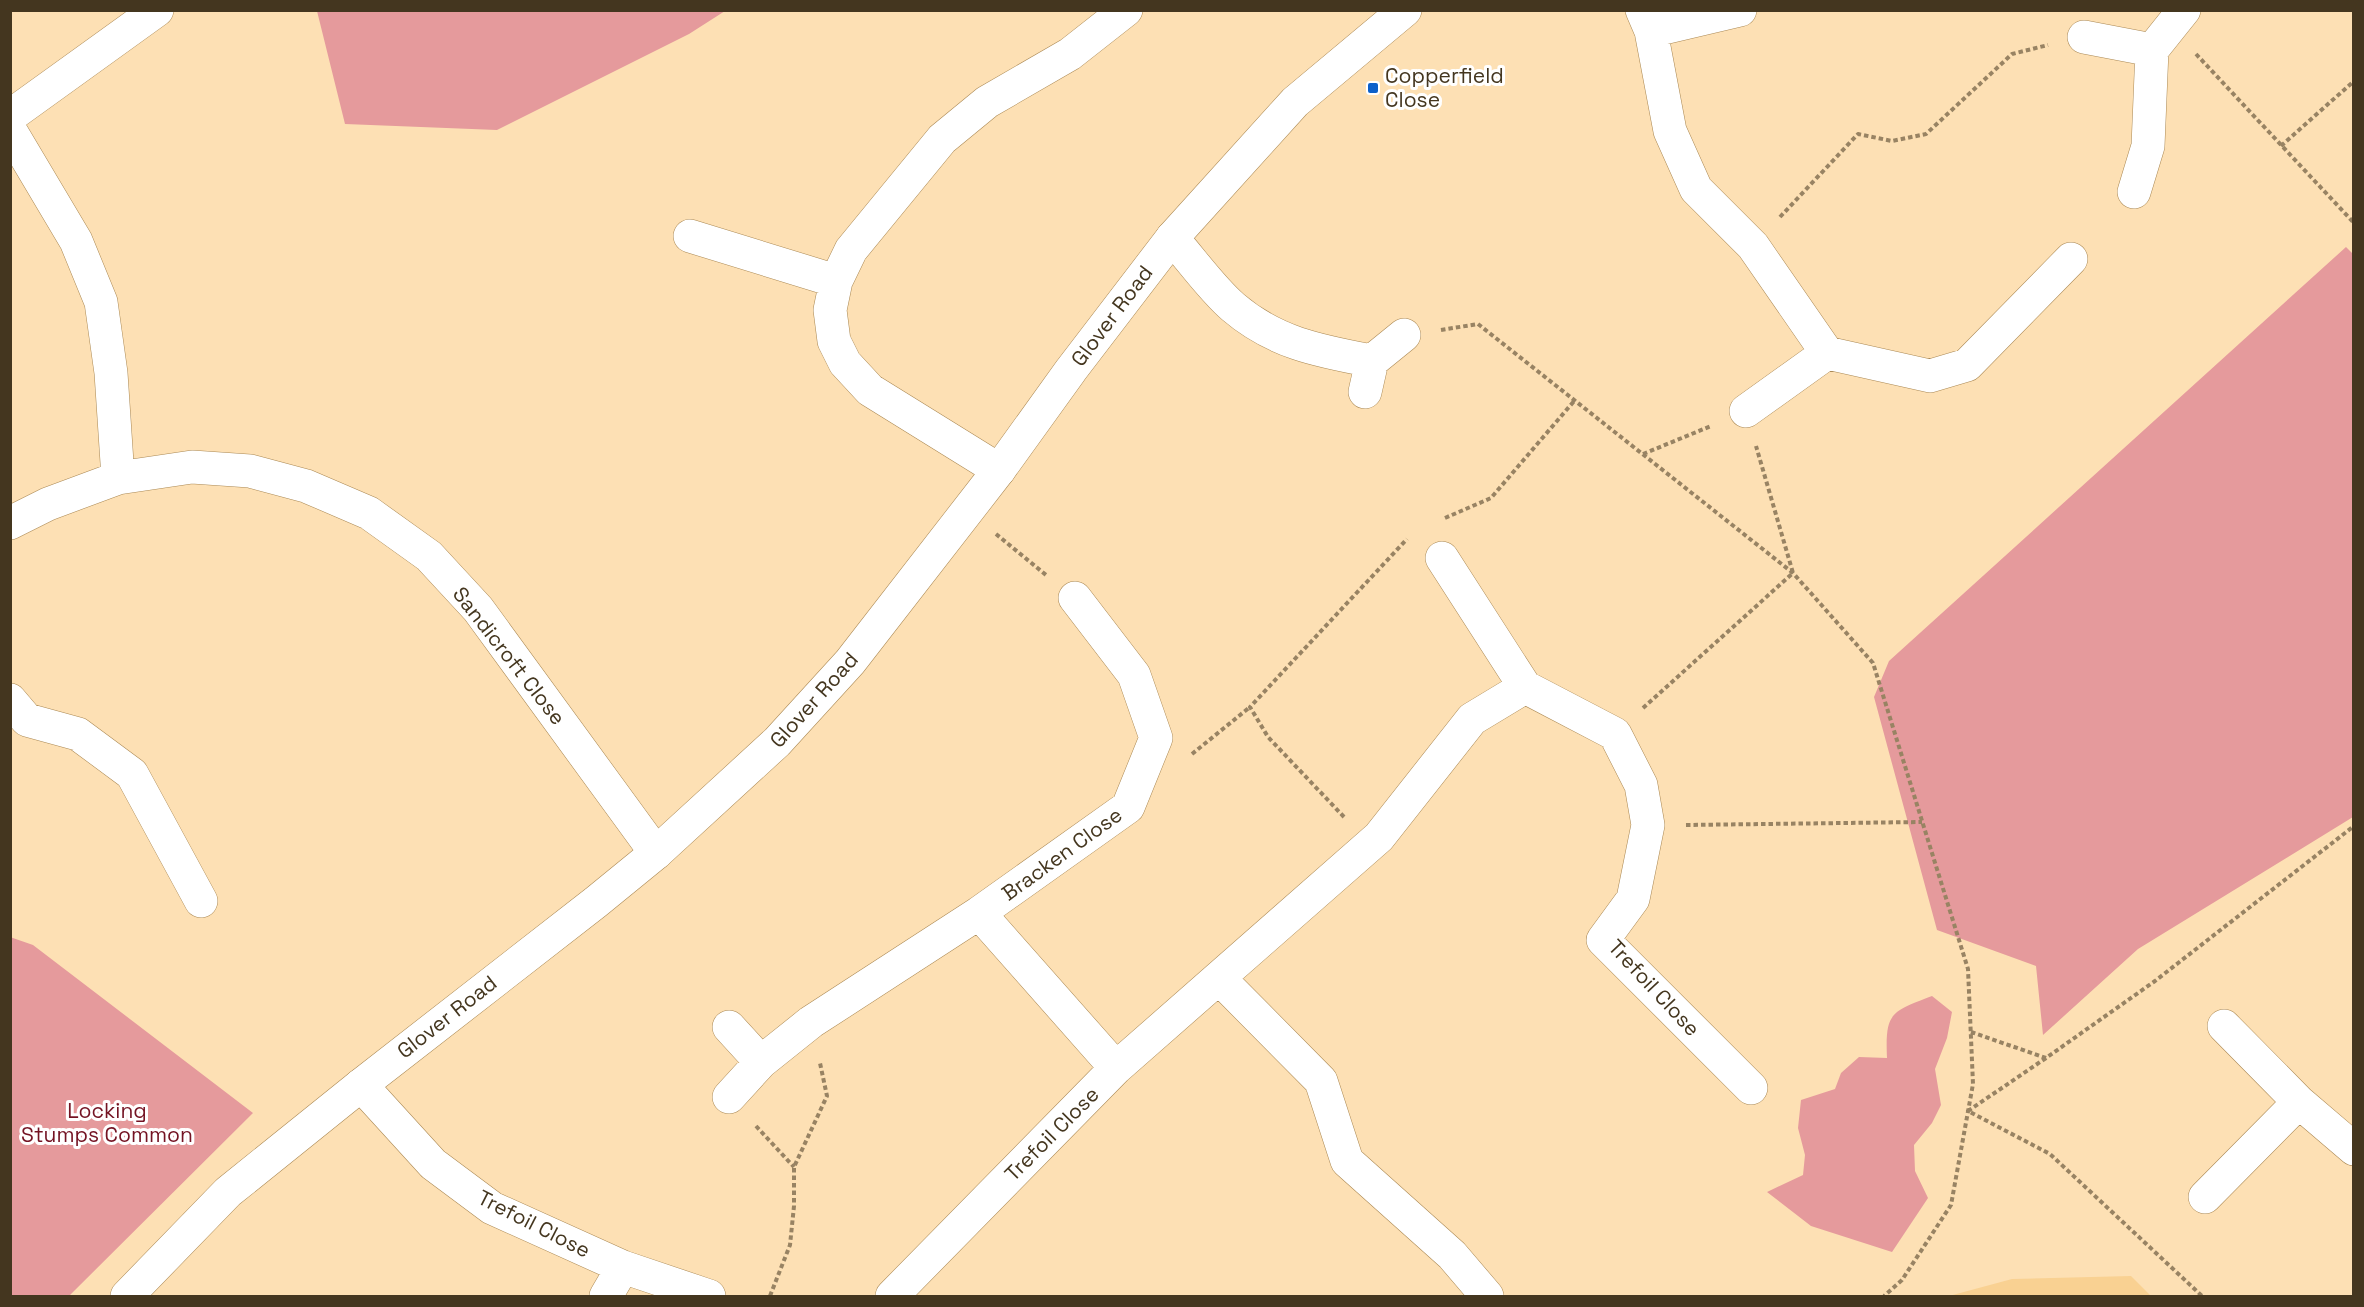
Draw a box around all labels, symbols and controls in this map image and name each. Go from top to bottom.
place label: Copperfield Close [1385,62,1504,113]
marker: Copperfield Close [1366,81,1380,95]
street label: Glover Road [1065,260,1158,372]
street label: Sandicroft Close [447,581,572,730]
street label: Glover Road [764,646,864,753]
street label: Bracken Close [996,801,1127,906]
street label: Trefoil Close [1603,934,1706,1042]
street label: Glover Road [391,969,502,1064]
street label: Trefoil Close [999,1081,1105,1187]
park label: Locking Stumps Common [21,1097,193,1148]
street label: Trefoil Close [473,1184,595,1263]

